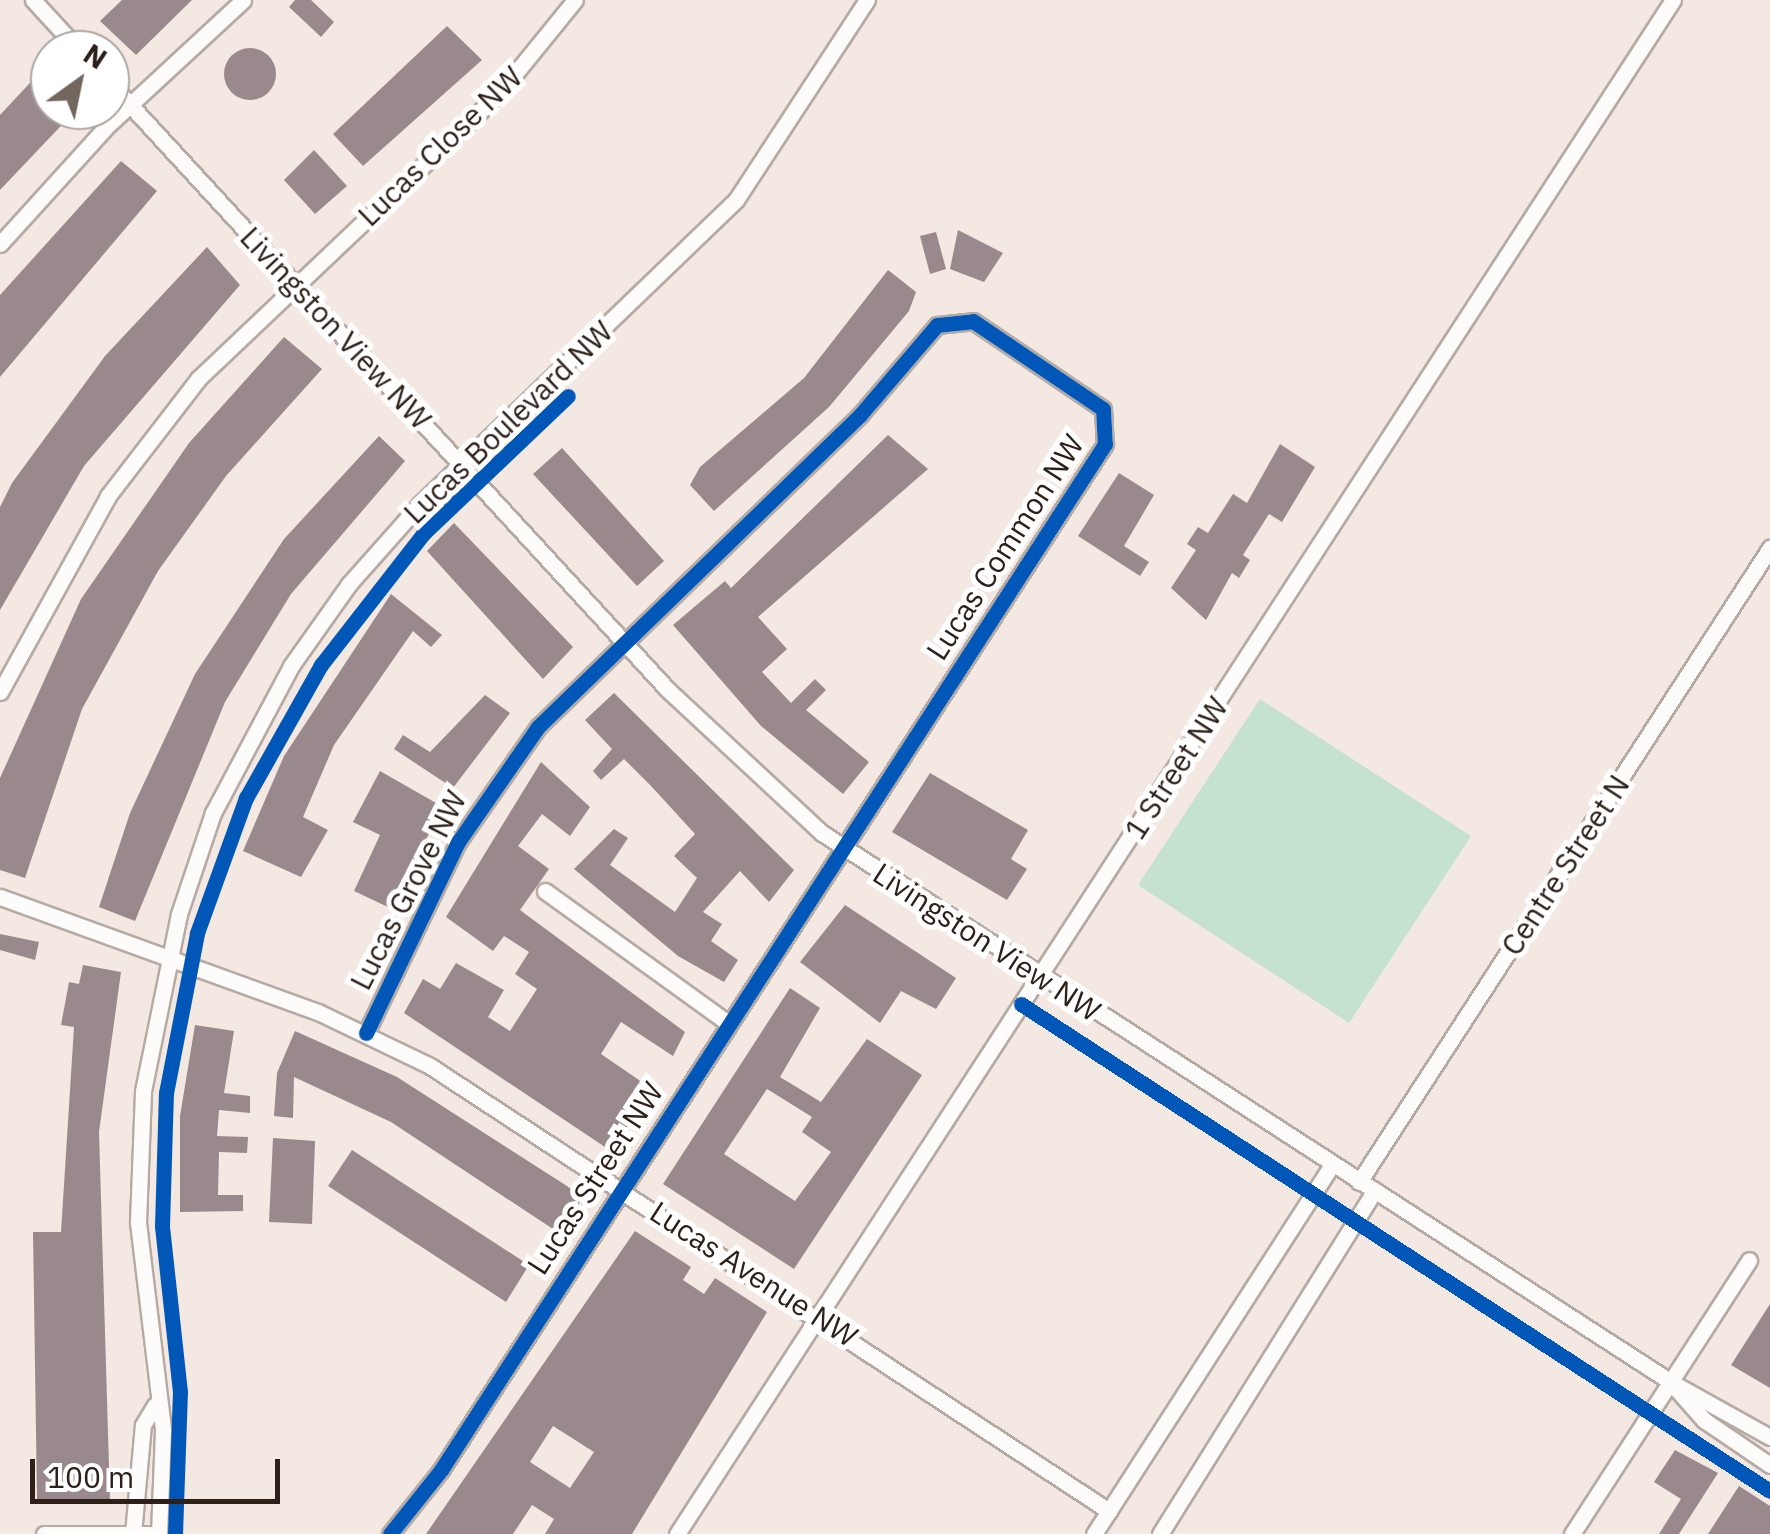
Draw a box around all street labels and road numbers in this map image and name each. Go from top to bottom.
street label: Lucas Close NW [350,59,530,233]
street label: Livingston View NW [233,219,439,437]
street label: Lucas Boulevard NW [396,313,620,531]
street label: Lucas Common NW [919,428,1091,666]
street label: 1 Street NW [1117,690,1235,846]
street label: Centre Street N [1493,768,1637,962]
street label: Lucas Grove NW [342,784,474,996]
street label: Livingston View NW [867,855,1107,1029]
street label: Lucas Street NW [519,1075,671,1281]
street label: Lucas Avenue NW [644,1194,864,1354]

